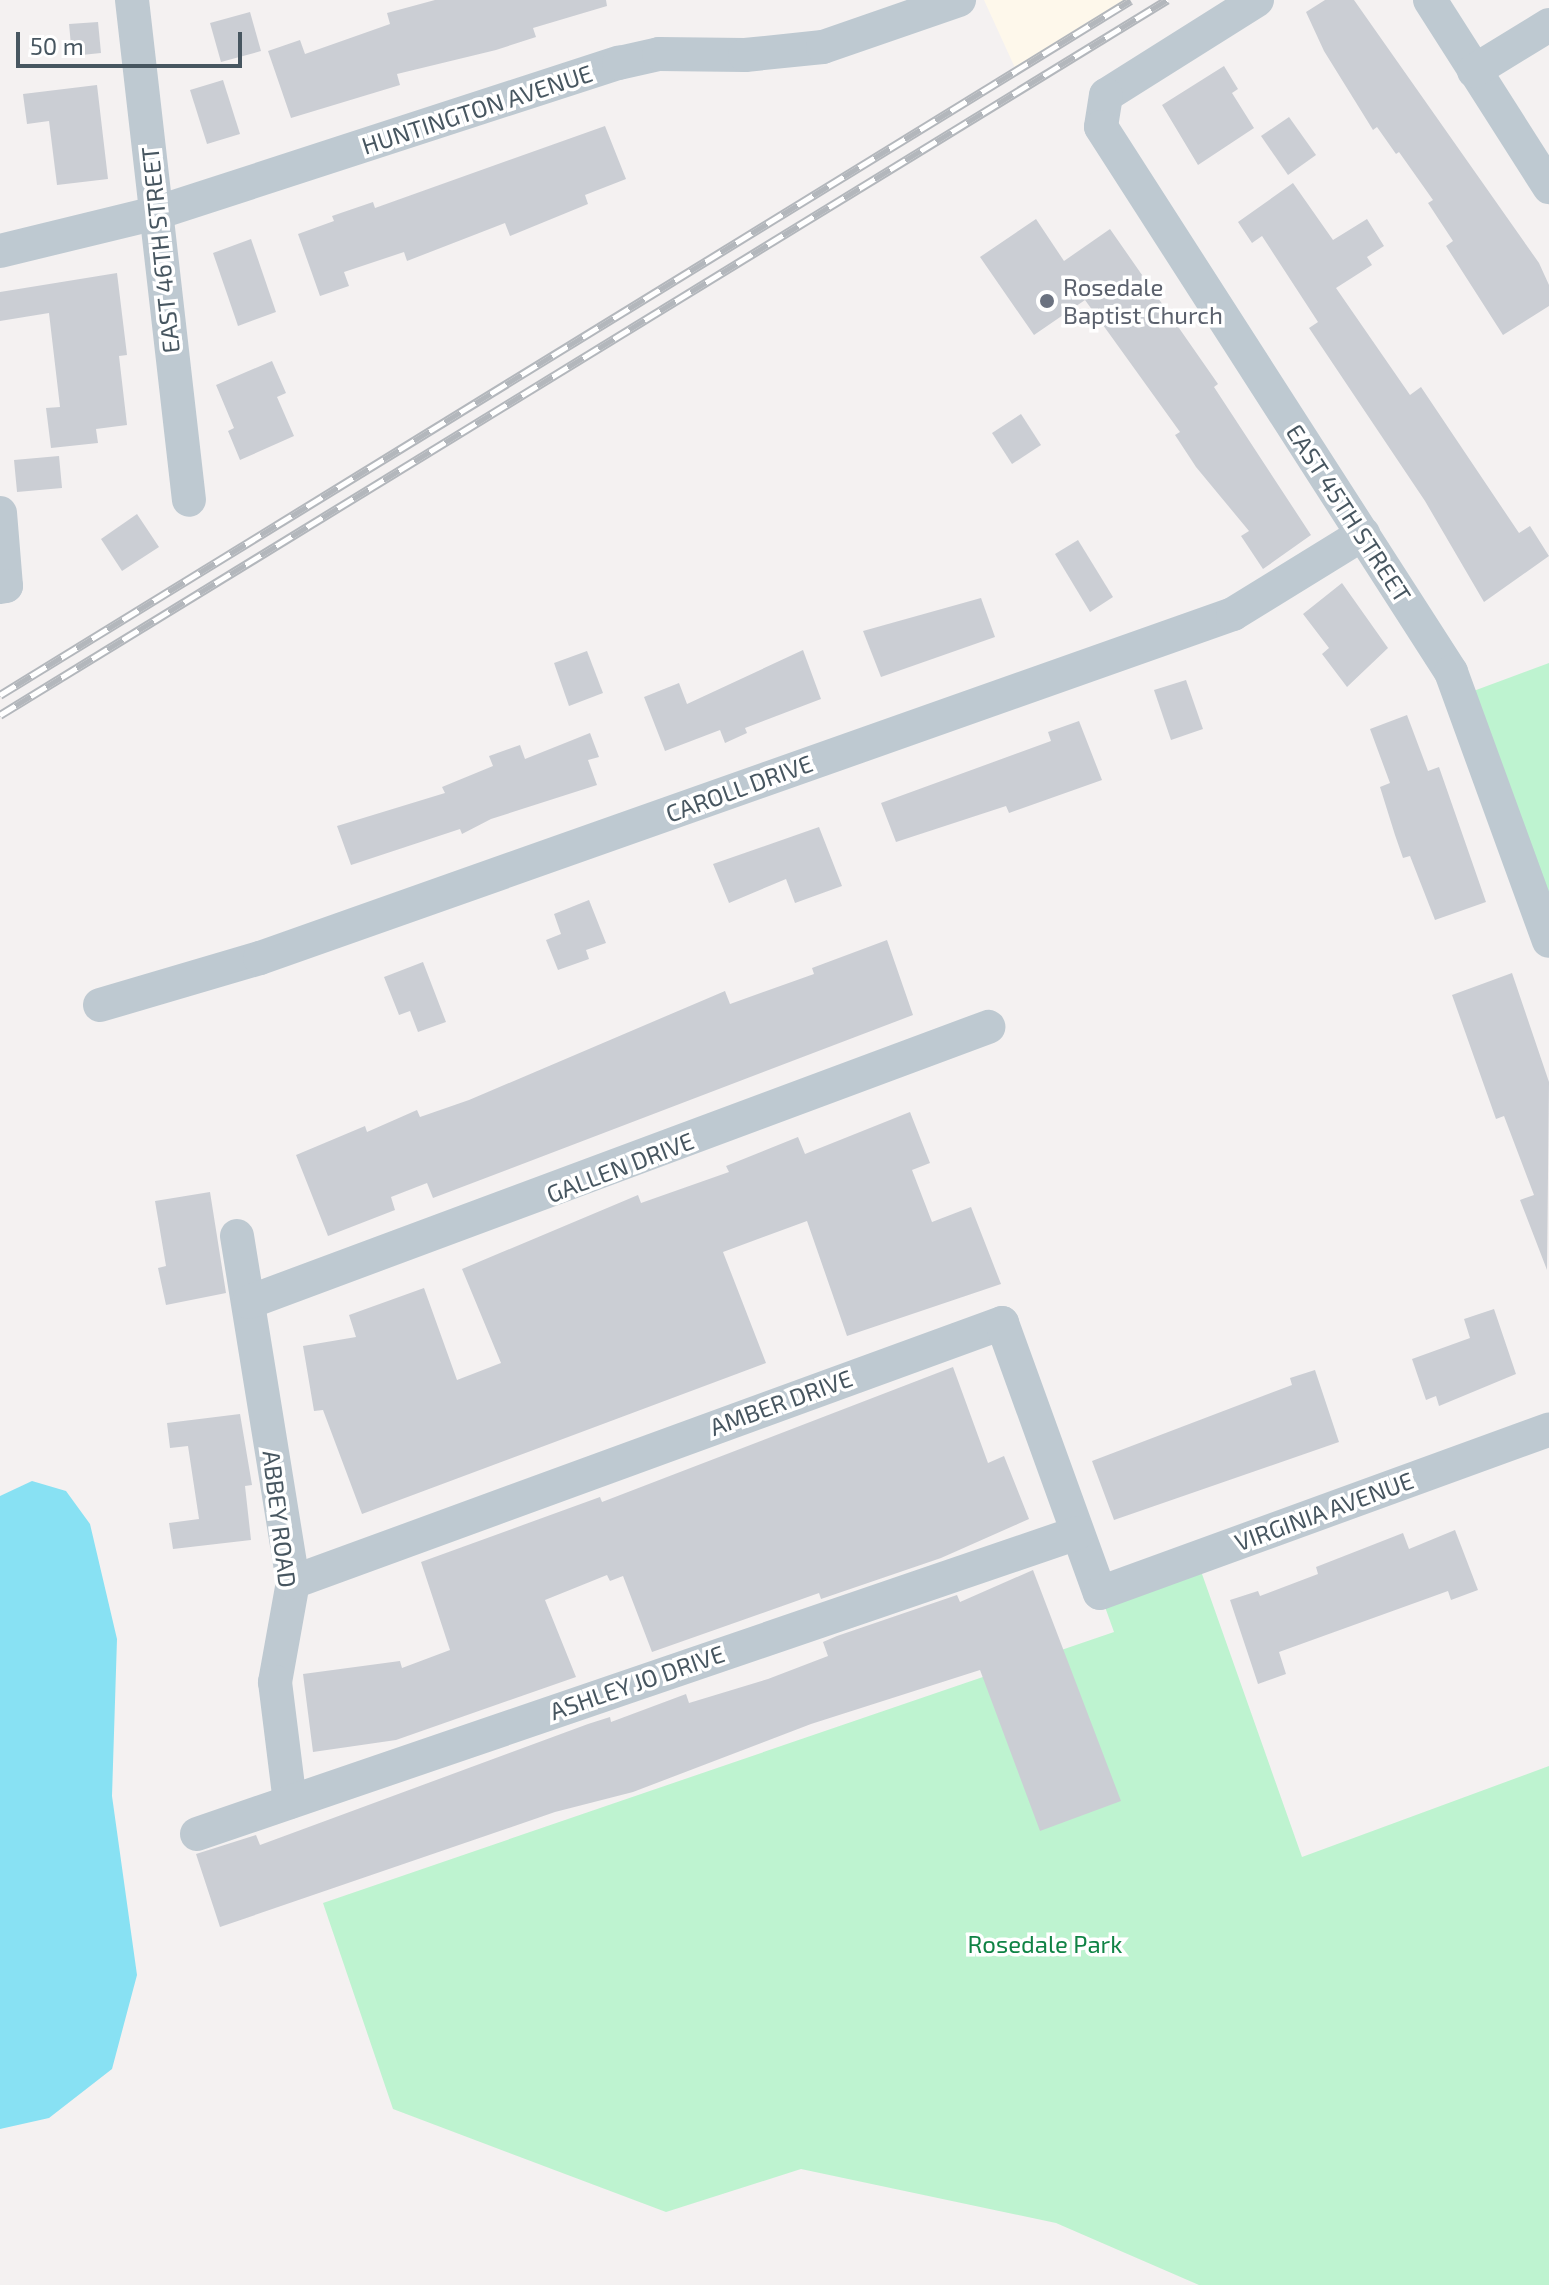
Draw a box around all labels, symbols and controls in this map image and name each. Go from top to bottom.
scale bar [20,16,246,66]
text: 50 m [30,31,84,60]
street label: HUNTINGTON AVENUE [358,58,596,160]
street label: EAST 46TH STREET [135,145,185,355]
place label: Rosedale Baptist Church [1063,273,1223,329]
marker: Rosedale Baptist Church [1038,292,1056,310]
street label: EAST 45TH STREET [1281,418,1417,608]
street label: CAROLL DRIVE [661,748,817,828]
street label: GALLEN DRIVE [542,1126,698,1208]
street label: AMBER DRIVE [706,1363,856,1441]
street label: ABBEY ROAD [257,1448,303,1590]
street label: VIRGINIA AVENUE [1230,1465,1418,1557]
street label: ASHLEY JO DRIVE [545,1638,729,1726]
park label: Rosedale Park [968,1930,1122,1958]

